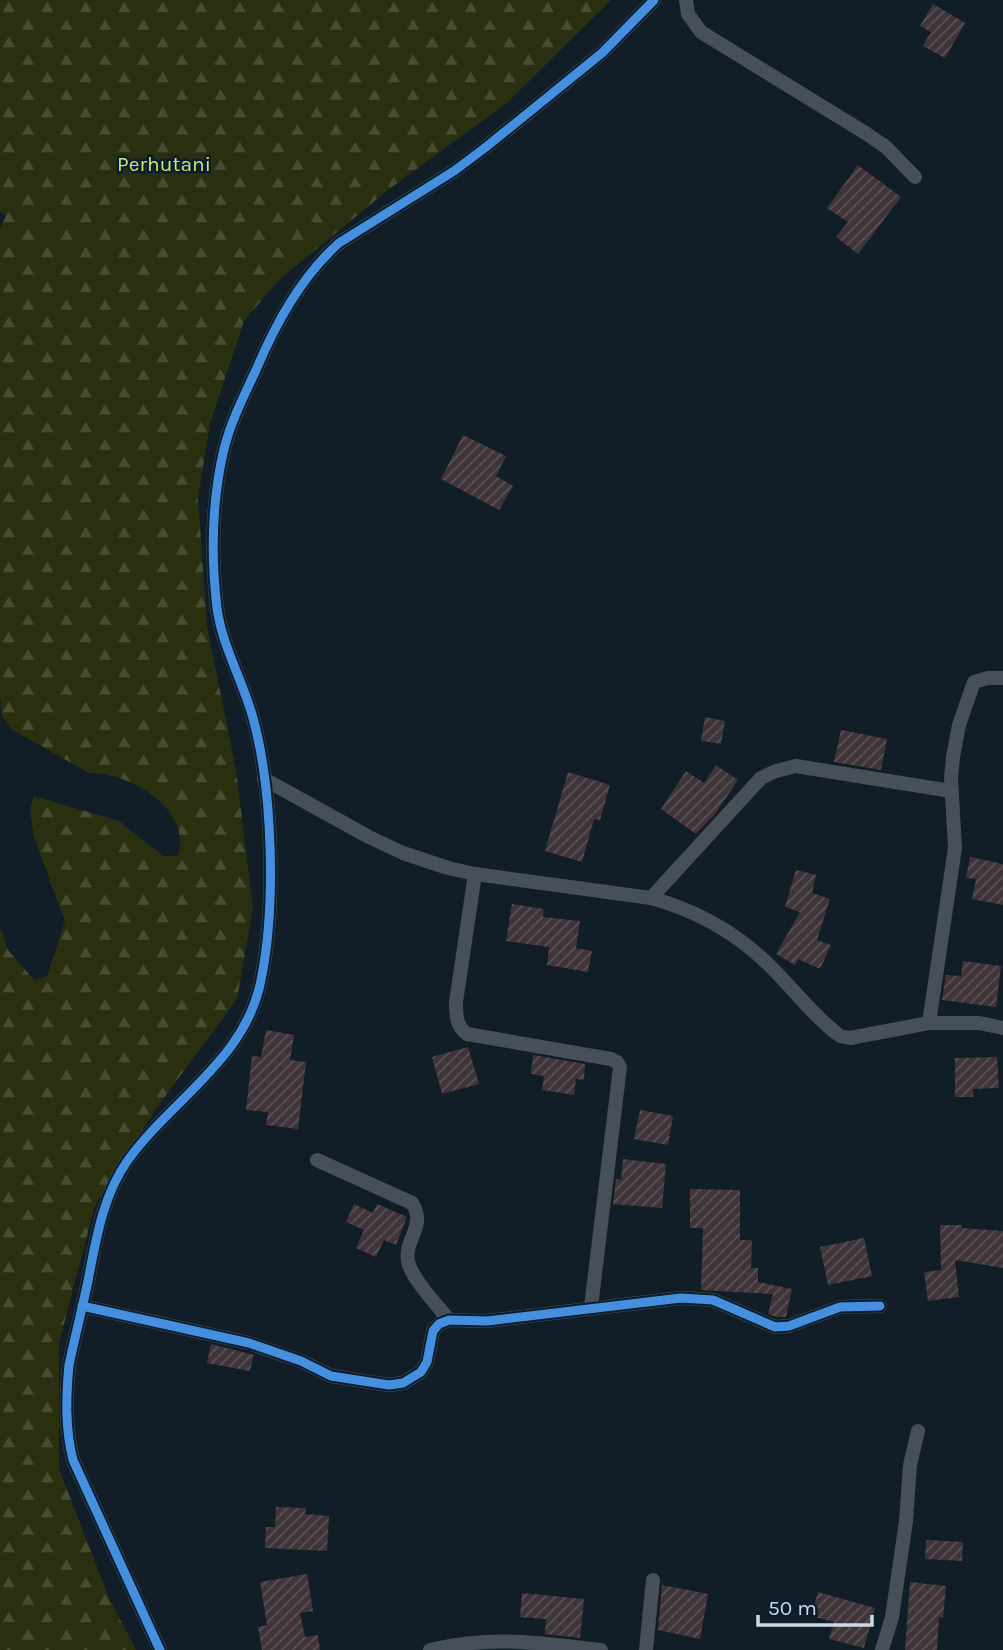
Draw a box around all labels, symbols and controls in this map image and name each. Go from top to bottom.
park label: Perhutani [117,152,211,176]
scale bar [758,1584,872,1628]
text: 50 m [768,1596,817,1620]

